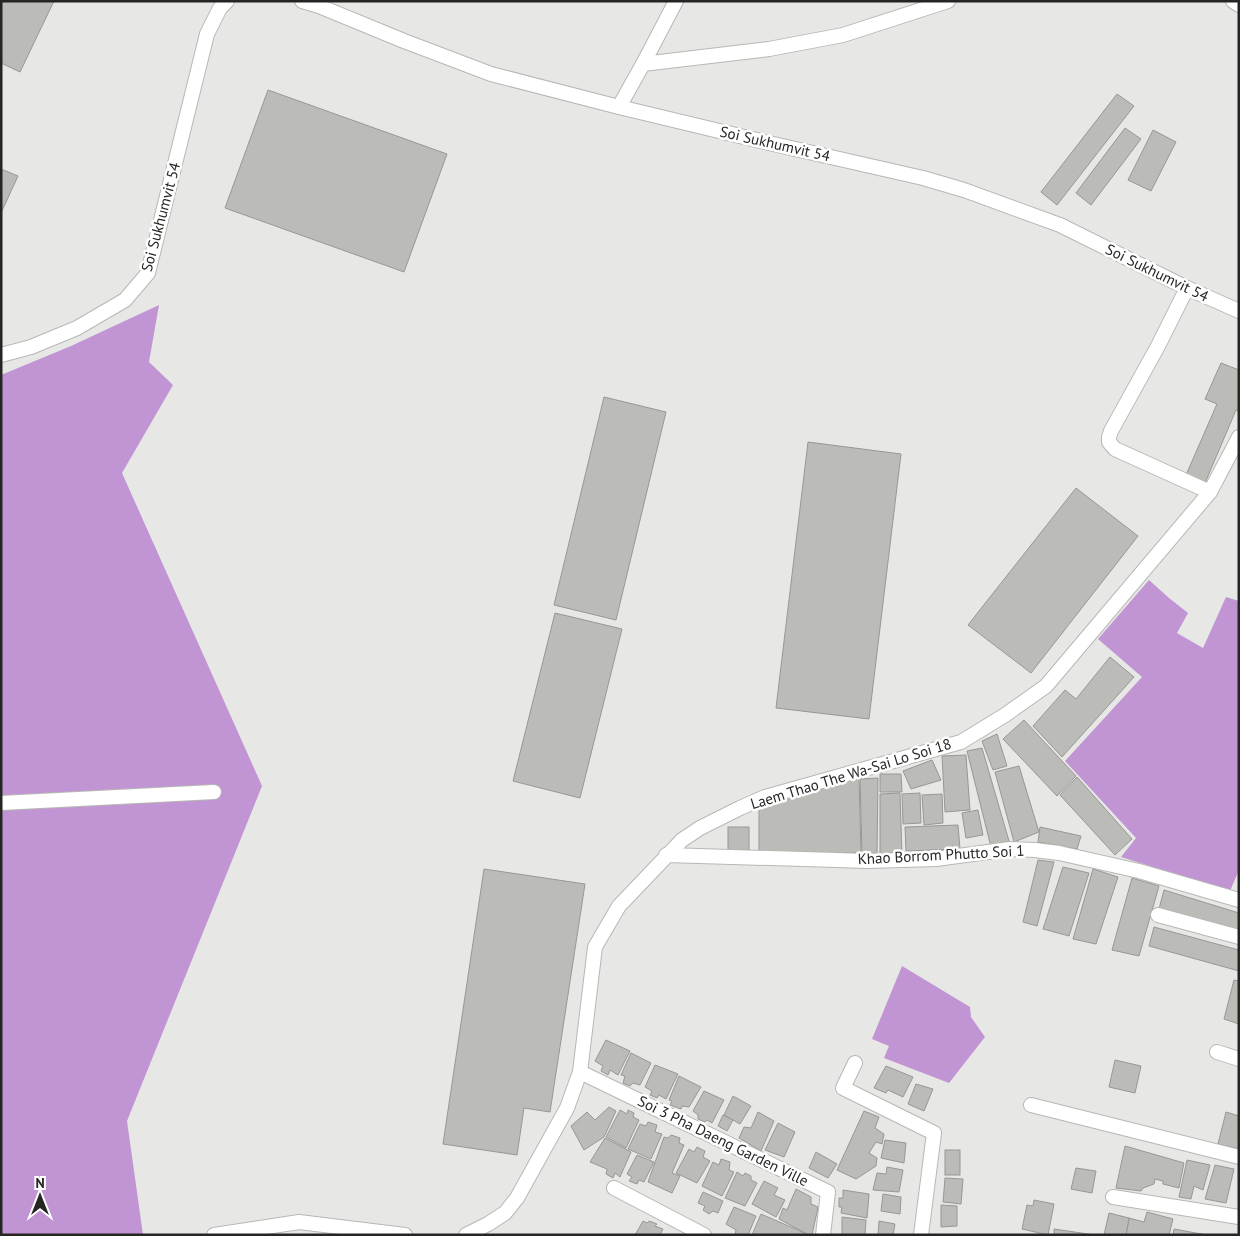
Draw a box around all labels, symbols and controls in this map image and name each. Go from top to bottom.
street label: Soi Sukhumvit 54 [718,122,832,165]
street label: Soi Sukhumvit 54 [137,160,184,274]
street label: Soi Sukhumvit 54 [1103,239,1212,306]
street label: Laem Thao The Wa-Sai Lo Soi 18 [748,734,954,813]
street label: Khao Borrom Phutto Soi 1 [857,841,1025,868]
street label: Soi 3 Pha Daeng Garden Ville [635,1091,812,1190]
north arrow [15,1171,65,1221]
text: N [35,1174,45,1192]

